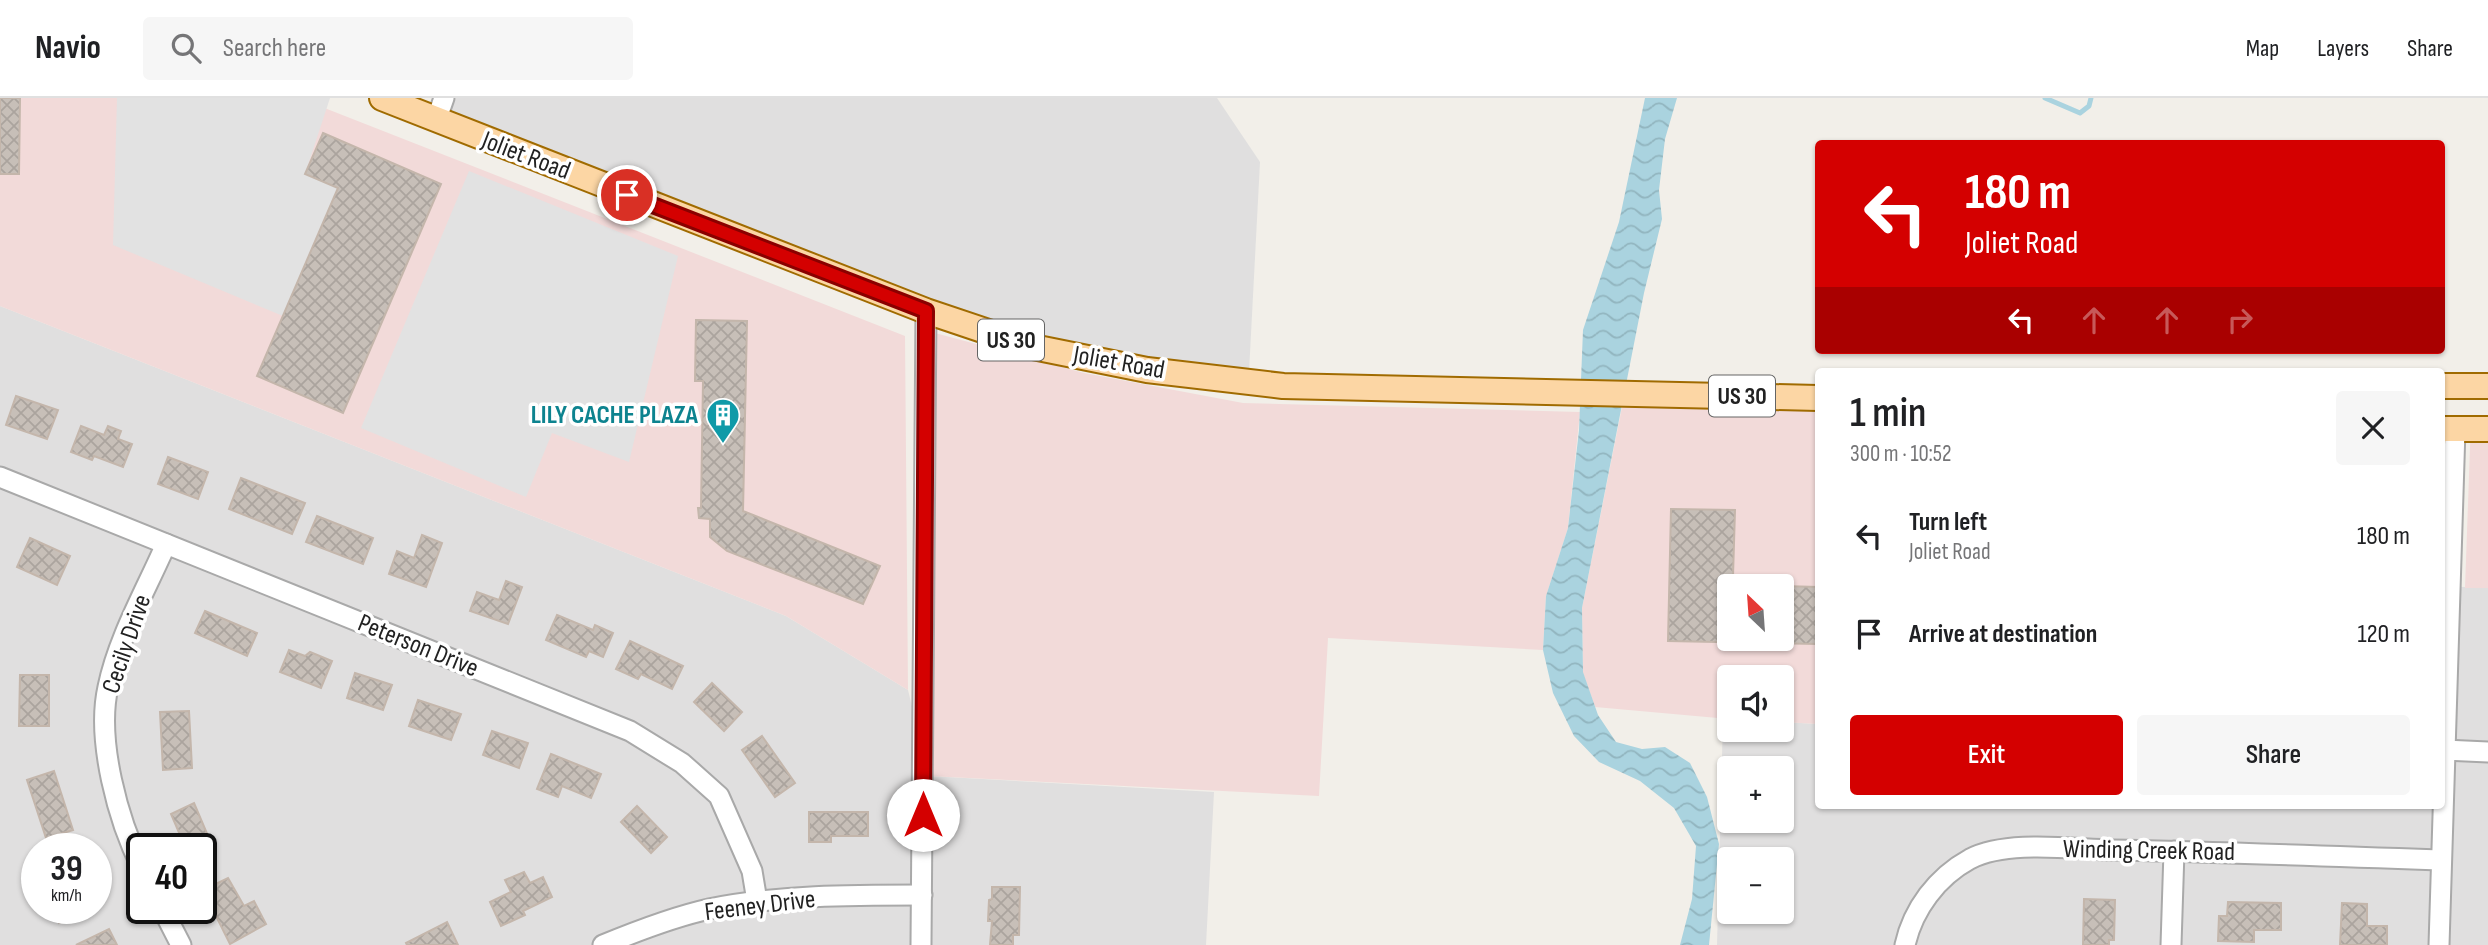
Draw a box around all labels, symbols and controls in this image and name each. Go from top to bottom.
search box [143,17,633,80]
text: Navio [35,28,101,68]
icon: search [167,29,205,67]
text: Search here [223,33,326,64]
text: Map [2246,34,2279,63]
text: Layers [2317,34,2369,63]
text: Share [2407,34,2453,63]
street label: Joliet Road [477,125,575,187]
text: 180 m [1965,164,2071,223]
pin [597,165,657,225]
icon: left [1850,168,1941,259]
icon: arrive [608,176,646,214]
text: Joliet Road [1965,224,2078,263]
icon: left [2002,301,2040,339]
icon: ahead [2075,301,2113,339]
icon: ahead [2148,301,2186,339]
icon: right [2221,301,2259,339]
road number: US 30 [978,320,1044,360]
street label: Joliet Road [1070,340,1167,386]
road number: US 30 [1709,376,1775,416]
text: 1 min [1850,388,1926,439]
button: close [2336,391,2410,465]
building icon: LILY CACHE PLAZA [704,396,742,445]
place label: LILY CACHE PLAZA [531,400,699,431]
text: 300 m · 10:52 [1850,440,1952,468]
text: Turn left [1909,507,1987,538]
icon: left [1850,517,1888,555]
text: 180 m [2357,521,2410,552]
text: Joliet Road [1909,538,1990,566]
north arrow [1717,574,1794,651]
map controls [1717,574,1794,924]
street label: Cecily Drive [96,591,158,697]
street label: Peterson Drive [353,608,483,684]
icon: arrive [1850,615,1888,653]
text: Arrive at destination [1909,619,2097,650]
text: 120 m [2357,619,2410,650]
button: sound [1717,665,1794,742]
button: Exit [1850,715,2123,795]
button: Share [2137,715,2410,795]
button: + [1717,756,1794,833]
position arrow [886,778,960,852]
speed limit sign: 40 [126,833,217,924]
street label: Winding Creek Road [2063,834,2235,868]
button: − [1717,847,1794,924]
text: 39 [50,848,83,891]
street label: Feeney Drive [703,884,817,928]
text: km/h [51,885,82,906]

